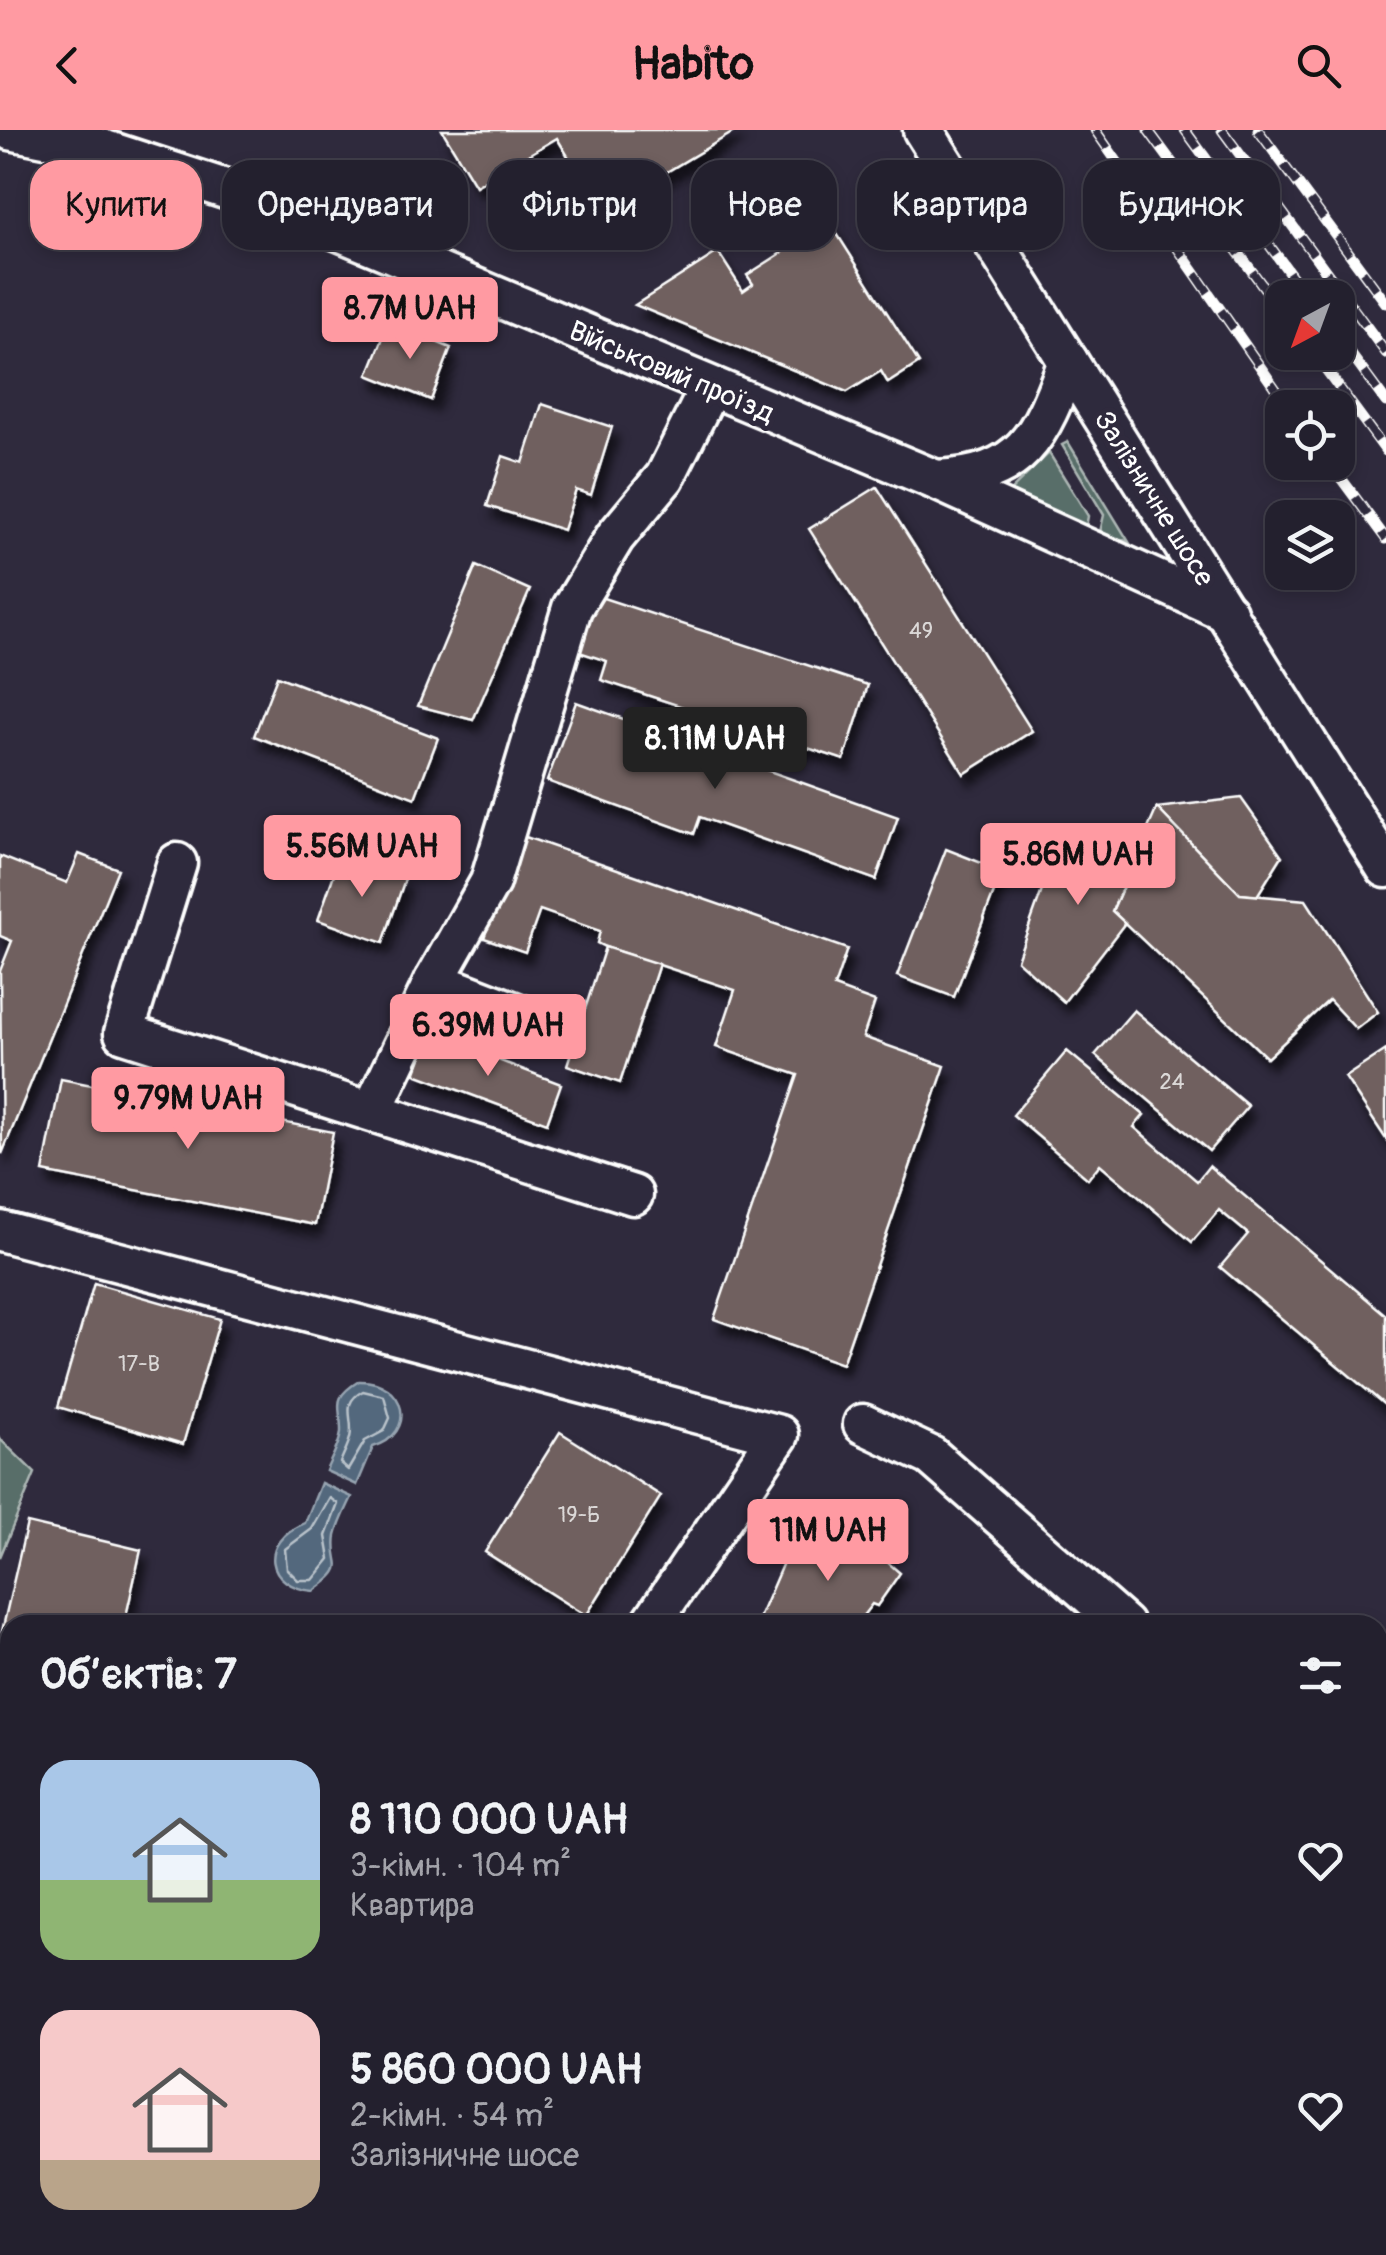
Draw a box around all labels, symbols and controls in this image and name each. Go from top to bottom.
text: Habito [632,37,754,93]
icon: back [40,38,95,93]
icon: search [1291,38,1346,93]
chip: Купити [30,160,202,250]
chip: Орендувати [222,160,468,250]
chip: Фільтри [488,160,671,250]
chip: Нове [691,160,837,250]
chip: Квартира [857,160,1063,250]
chip: Будинок [1083,160,1280,250]
pin: 8.7M UAH [307,277,513,362]
north arrow [1265,280,1355,370]
map controls [1265,280,1355,590]
text: 8.7M UAH [344,289,476,329]
street label: Військовий проїзд [564,314,779,431]
button: locate [1265,390,1355,480]
street label: Залізничне шосе [1086,405,1222,593]
button: layers [1265,500,1355,590]
house number: 49 [909,617,933,645]
pin: 8.11M UAH [601,707,829,792]
text: 8.11M UAH [645,719,785,759]
pin: 5.56M UAH [248,815,476,900]
pin: 5.86M UAH [964,823,1192,908]
text: 5.56M UAH [286,827,438,867]
text: 5.86M UAH [1002,835,1154,875]
pin: 6.39M UAH [374,994,602,1079]
text: 6.39M UAH [412,1006,564,1046]
pin: 9.79M UAH [74,1067,302,1152]
house number: 24 [1159,1068,1185,1096]
text: 9.79M UAH [113,1079,263,1119]
house number: 17-В [118,1350,160,1378]
pin: 11M UAH [736,1499,920,1584]
house number: 19-Б [558,1501,600,1529]
text: 11M UAH [769,1511,887,1551]
icon: filters [1293,1648,1348,1703]
text: Об’єктів: 7 [40,1649,237,1701]
text: 8 110 000 UAH [350,1794,628,1846]
icon: home [120,1800,240,1920]
icon: heart [1293,1833,1348,1888]
text: 3-кімн. · 104 m² [350,1846,571,1886]
text: Квартира [350,1886,474,1926]
text: 5 860 000 UAH [350,2044,642,2096]
icon: home [120,2050,240,2170]
icon: heart [1293,2083,1348,2138]
text: 2-кімн. · 54 m² [350,2096,554,2136]
text: Залізничне шосе [350,2136,579,2176]

